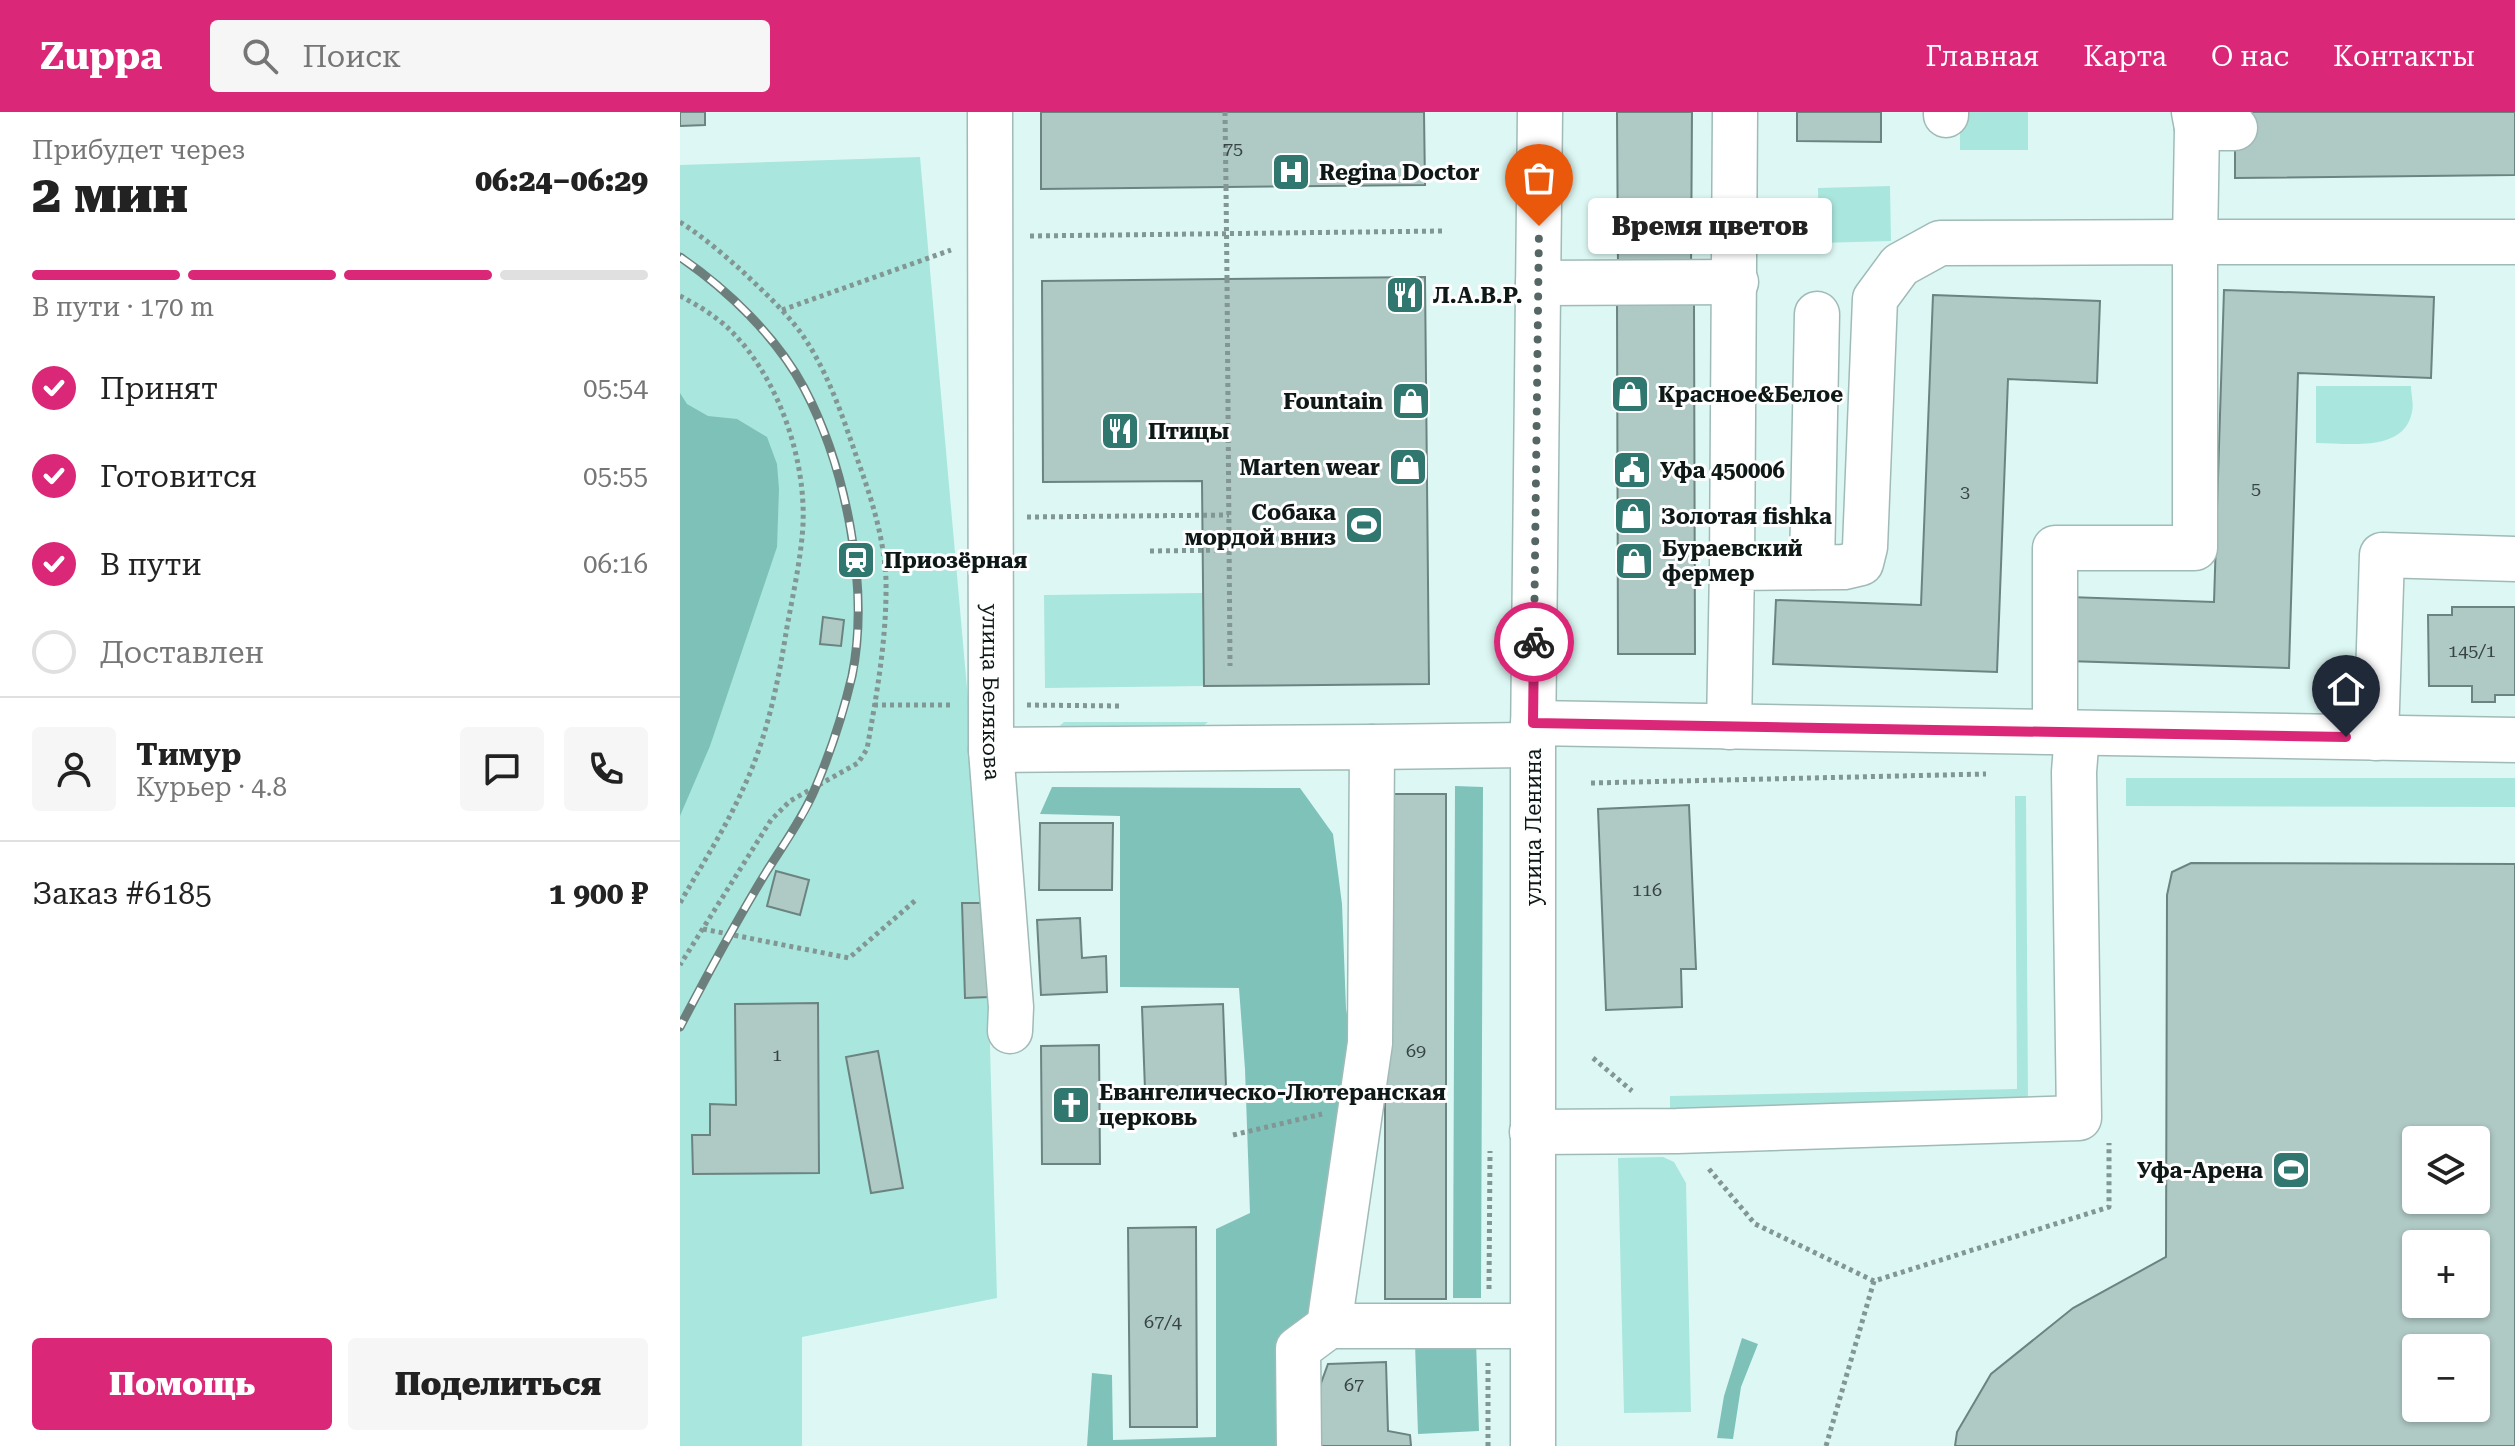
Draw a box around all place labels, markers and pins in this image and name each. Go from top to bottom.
pin [1505,144,1573,226]
hospital icon: Regina Doctor [1270,151,1312,193]
place label: Regina Doctor [1319,160,1480,185]
callout: Время цветов [1587,198,1831,254]
restaurant icon: Л.А.В.Р. [1384,274,1426,316]
place label: Л.А.В.Р. [1433,283,1523,308]
shop icon: Красное&Белое [1609,373,1651,415]
shop icon: Fountain [1390,380,1432,422]
place label: Красное&Белое [1658,382,1843,407]
place label: Fountain [1283,389,1383,414]
restaurant icon: Птицы [1099,410,1141,452]
place label: Птицы [1148,419,1229,444]
shop icon: Marten wear [1387,446,1429,488]
public building icon: Уфа 450006 [1611,449,1653,491]
place label: Marten wear [1239,455,1380,480]
place label: Уфа 450006 [1660,458,1785,483]
shop icon: Золотая fishka [1612,495,1654,537]
place label: Собака мордой вниз [1185,500,1336,550]
sports icon: Собака мордой вниз [1343,504,1385,546]
place label: Золотая fishka [1661,504,1832,529]
place label: Бураевский фермер [1662,536,1803,586]
station icon: Приозёрная [835,539,877,581]
shop icon: Бураевский фермер [1613,540,1655,582]
place label: Приозёрная [884,548,1027,573]
pin [2312,655,2380,737]
place label: Евангелическо-Лютеранская церковь [1099,1080,1446,1130]
church icon: Евангелическо-Лютеранская церковь [1050,1084,1092,1126]
sports icon: Уфа-Арена [2270,1149,2312,1191]
place label: Уфа-Арена [2137,1158,2263,1183]

